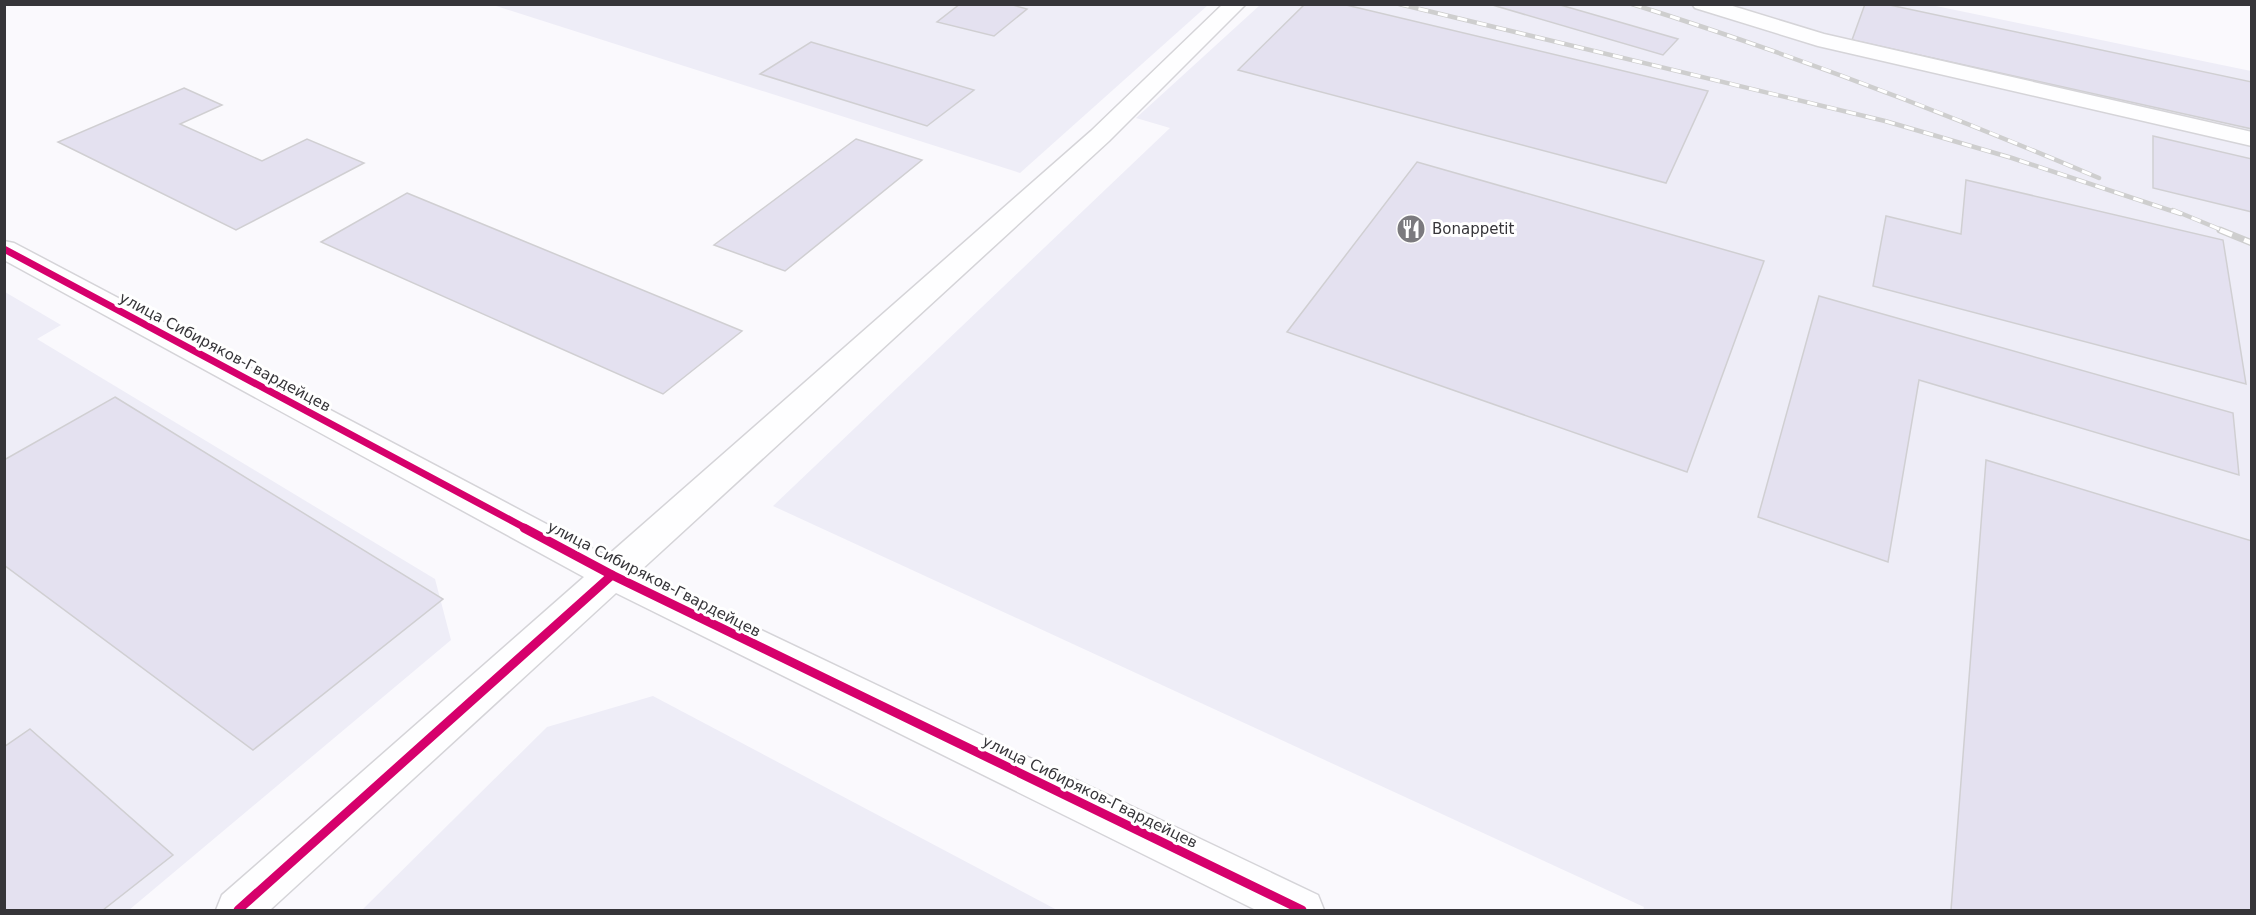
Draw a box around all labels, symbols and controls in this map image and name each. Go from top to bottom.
restaurant icon: Bonappetit [1395,213,1427,245]
place label: Bonappetit [1432,220,1514,238]
street label: улица Сибиряков-Гвардейцев [116,288,334,416]
street label: улица Сибиряков-Гвардейцев [544,517,764,641]
street label: улица Сибиряков-Гвардейцев [980,732,1200,852]

